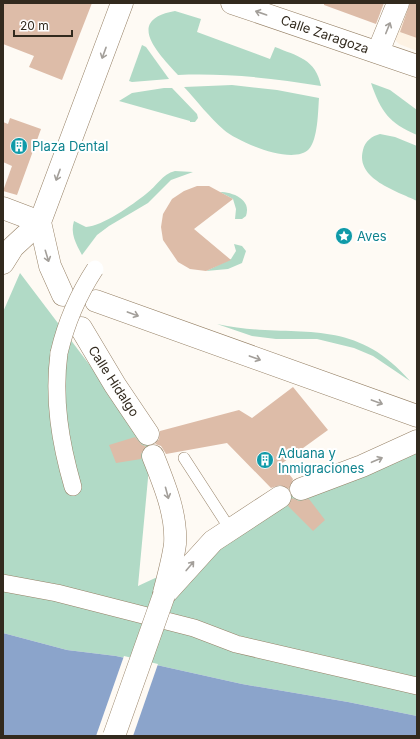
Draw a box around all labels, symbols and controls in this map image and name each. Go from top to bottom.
one-way arrow [255,8,267,16]
street label: Calle Zaragoza [279,11,371,57]
scale bar [14,12,72,38]
text: 20 m [20,18,49,33]
one-way arrow [384,22,392,34]
one-way arrow [99,46,107,58]
building icon: Plaza Dental [9,136,29,156]
place label: Plaza Dental [32,138,108,154]
one-way arrow [54,168,62,180]
place icon: Aves [334,226,354,246]
place label: Aves [357,228,387,244]
one-way arrow [44,249,51,262]
one-way arrow [126,311,138,319]
street label: Calle Hidalgo [85,343,143,420]
one-way arrow [248,355,261,362]
one-way arrow [371,399,384,406]
place label: Aduana y Inmigraciones [278,445,365,476]
building icon: Aduana y Inmigraciones [255,450,275,470]
one-way arrow [370,456,382,464]
one-way arrow [164,486,171,499]
one-way arrow [185,560,194,571]

